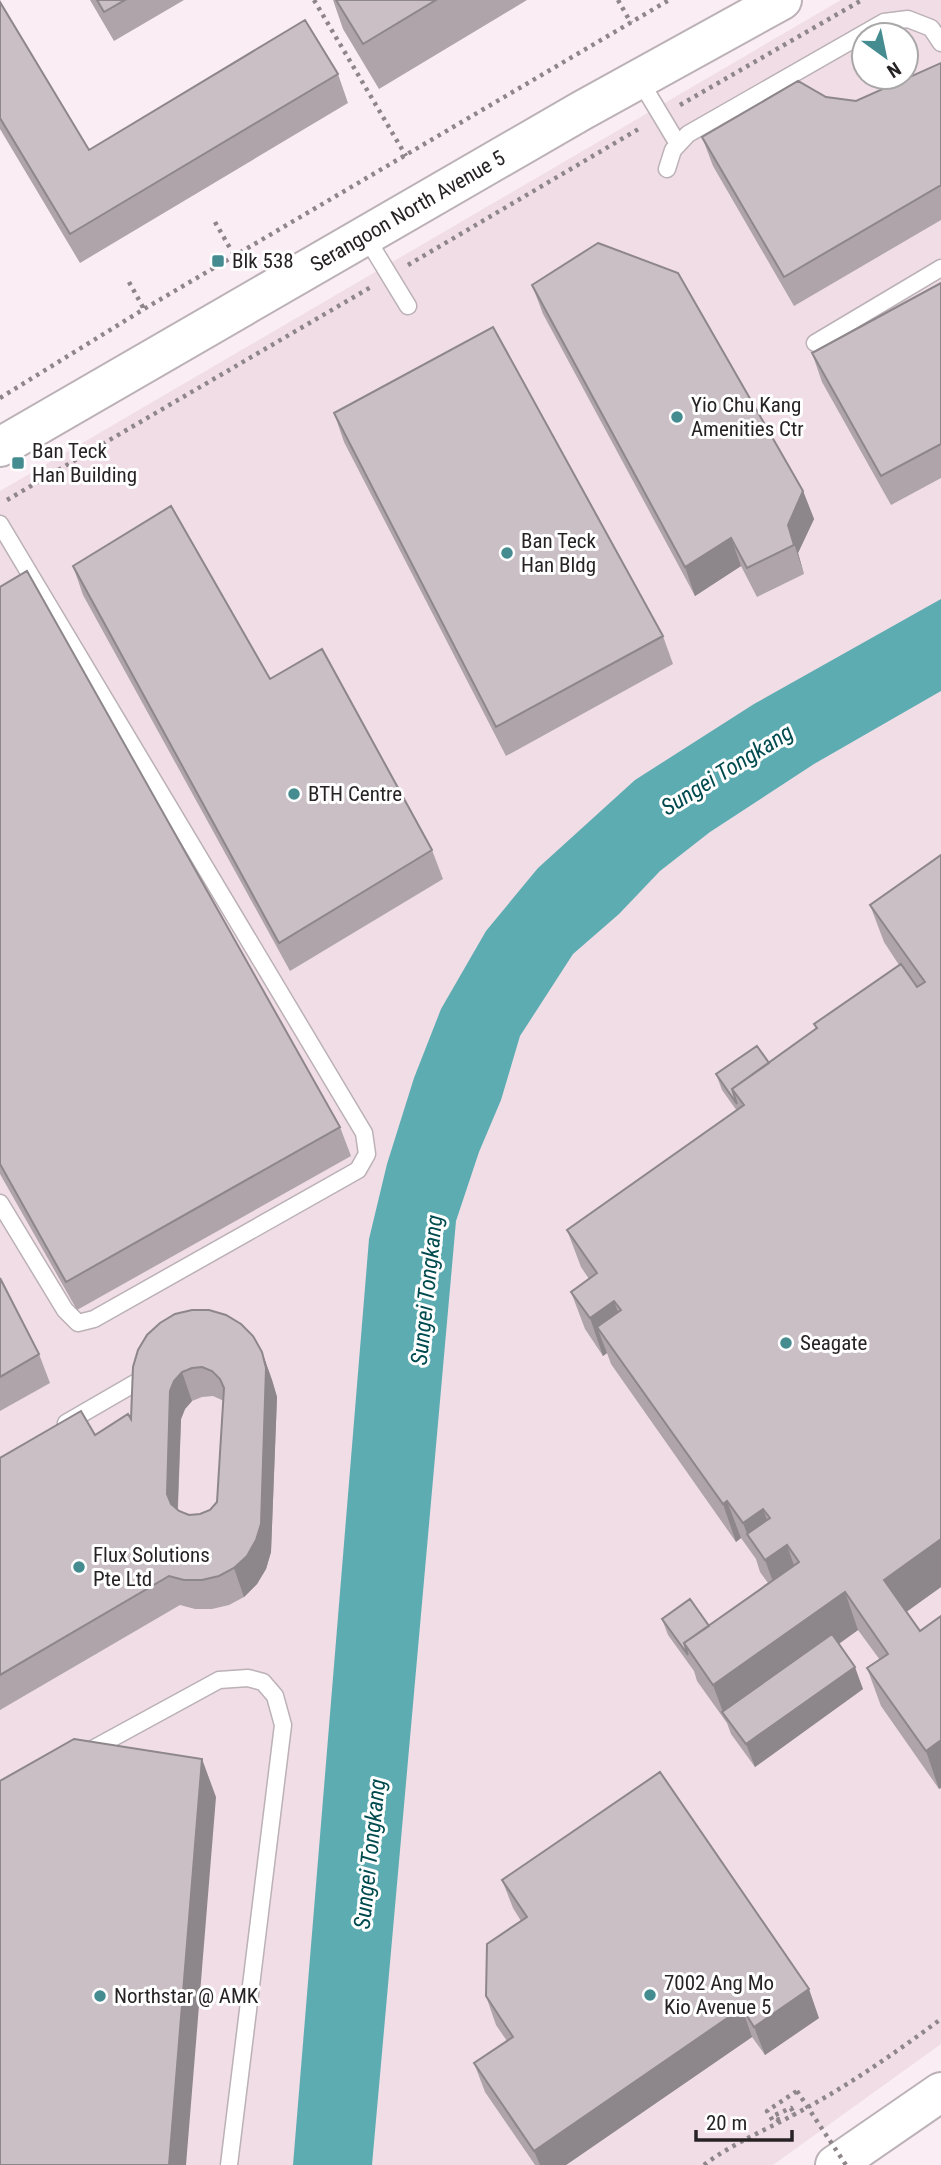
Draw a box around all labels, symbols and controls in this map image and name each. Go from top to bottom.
north arrow [850,21,920,91]
text: N [883,57,905,83]
street label: Serangoon North Avenue 5 [306,146,509,277]
place label: Blk 538 [232,249,294,273]
marker: Blk 538 [210,253,226,269]
place label: Yio Chu Kang Amenities Ctr [691,393,804,441]
marker: Yio Chu Kang Amenities Ctr [669,409,685,425]
place label: Ban Teck Han Building [32,439,137,487]
marker: Ban Teck Han Building [10,455,26,471]
place label: Ban Teck Han Bldg [521,529,597,577]
marker: Ban Teck Han Bldg [499,545,515,561]
water label: Sungei Tongkang [656,719,798,821]
place label: BTH Centre [308,782,402,806]
marker: BTH Centre [286,786,302,802]
water label: Sungei Tongkang [406,1214,448,1366]
place label: Seagate [800,1331,867,1355]
marker: Seagate [778,1335,794,1351]
place label: Flux Solutions Pte Ltd [93,1543,210,1591]
marker: Flux Solutions Pte Ltd [71,1559,87,1575]
water label: Sungei Tongkang [349,1778,391,1930]
place label: 7002 Ang Mo Kio Avenue 5 [664,1971,774,2019]
place label: Northstar @ AMK [114,1984,259,2008]
marker: 7002 Ang Mo Kio Avenue 5 [642,1987,658,2003]
marker: Northstar @ AMK [92,1988,108,2004]
scale bar [696,2098,792,2142]
text: 20 m [706,2111,747,2135]

